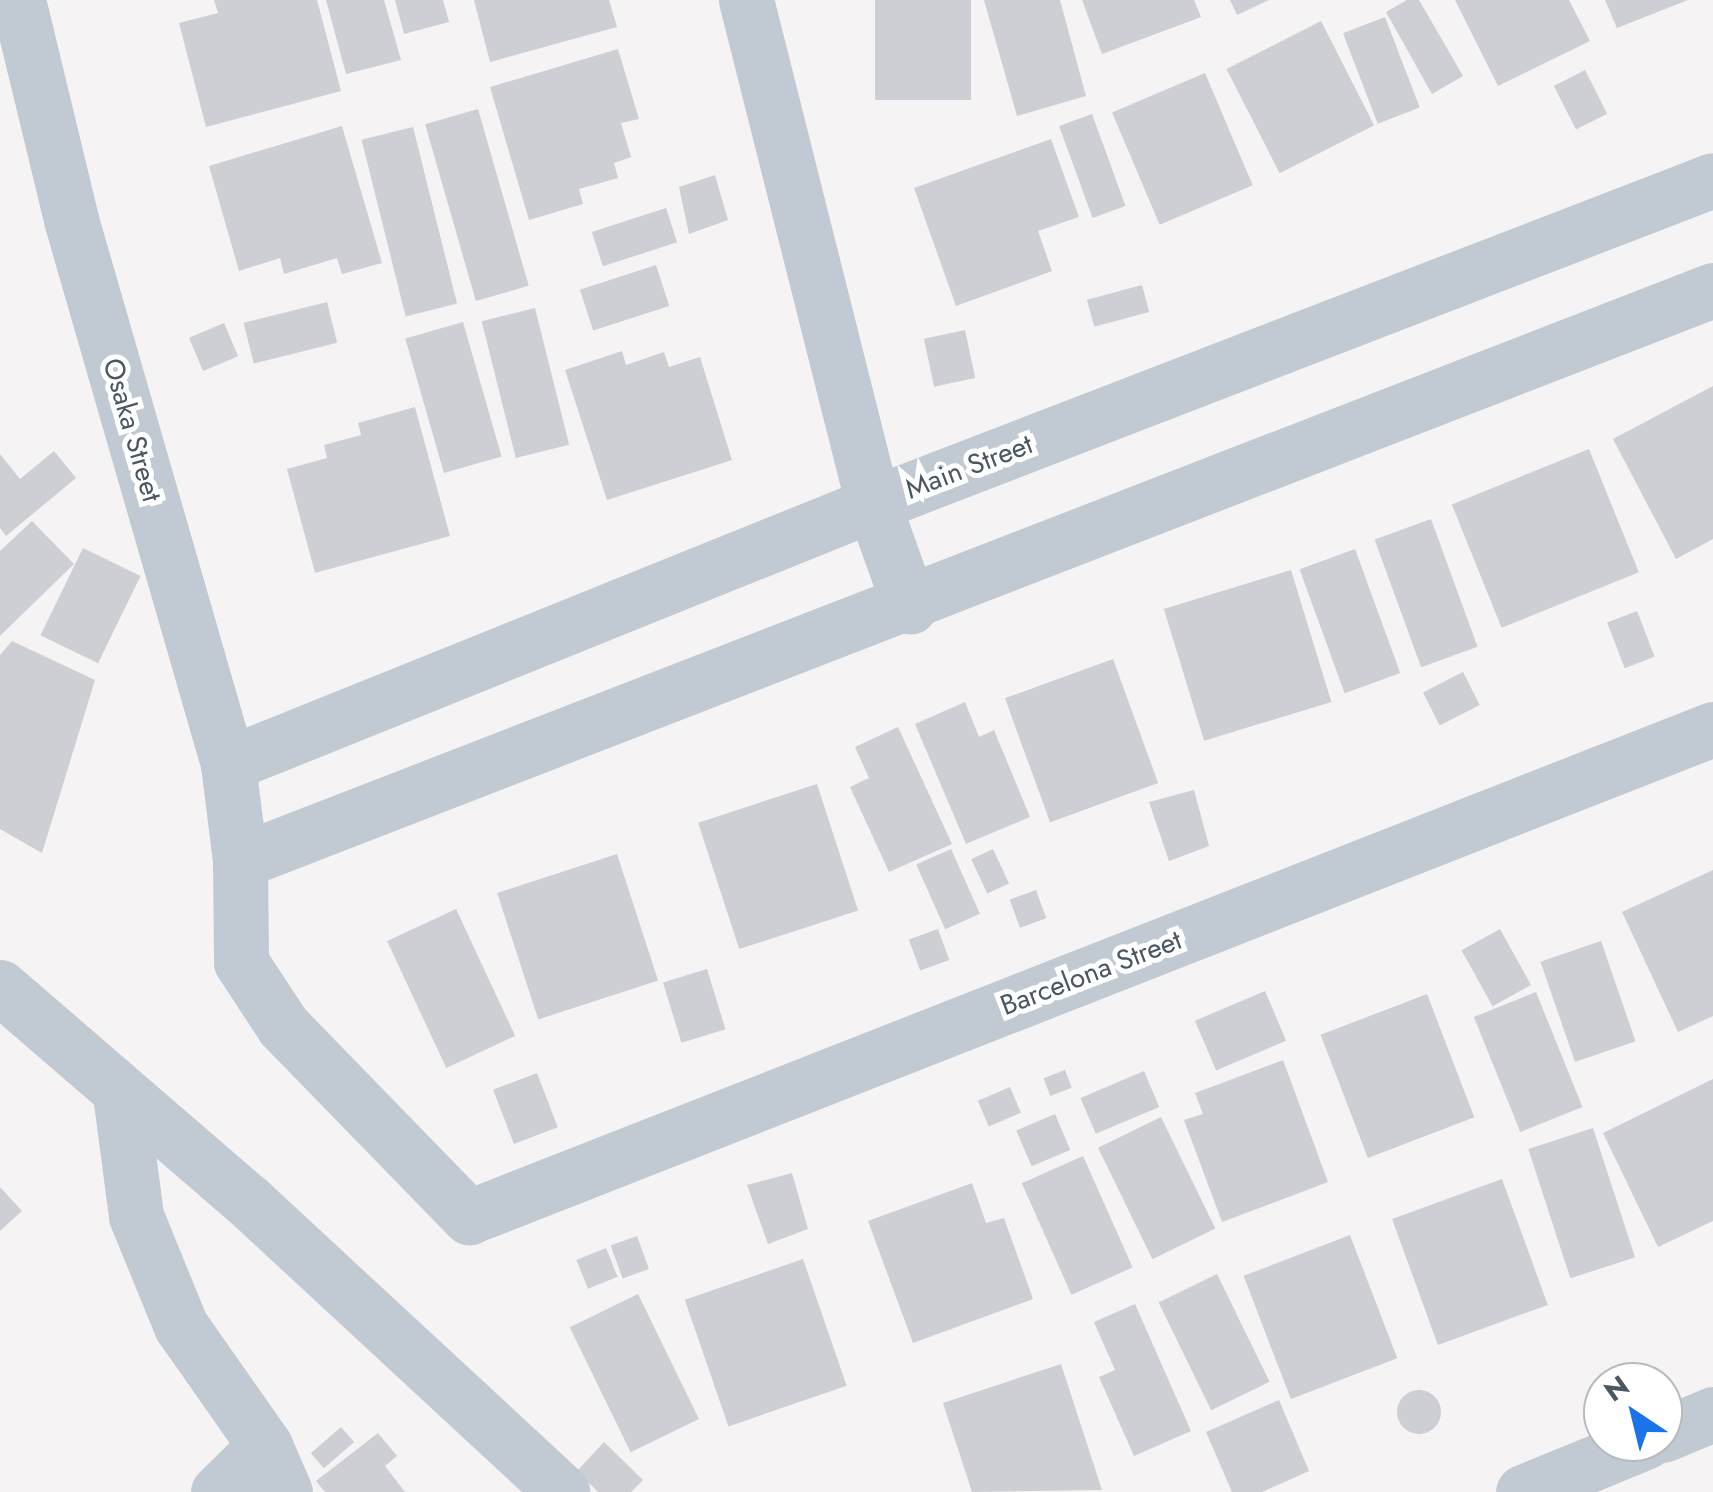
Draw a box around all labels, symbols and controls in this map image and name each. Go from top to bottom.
street label: Osaka Street [95,354,169,506]
street label: Main Street [901,427,1037,507]
street label: Barcelona Street [996,923,1186,1023]
north arrow [1583,1362,1683,1462]
text: N [1596,1365,1638,1412]

